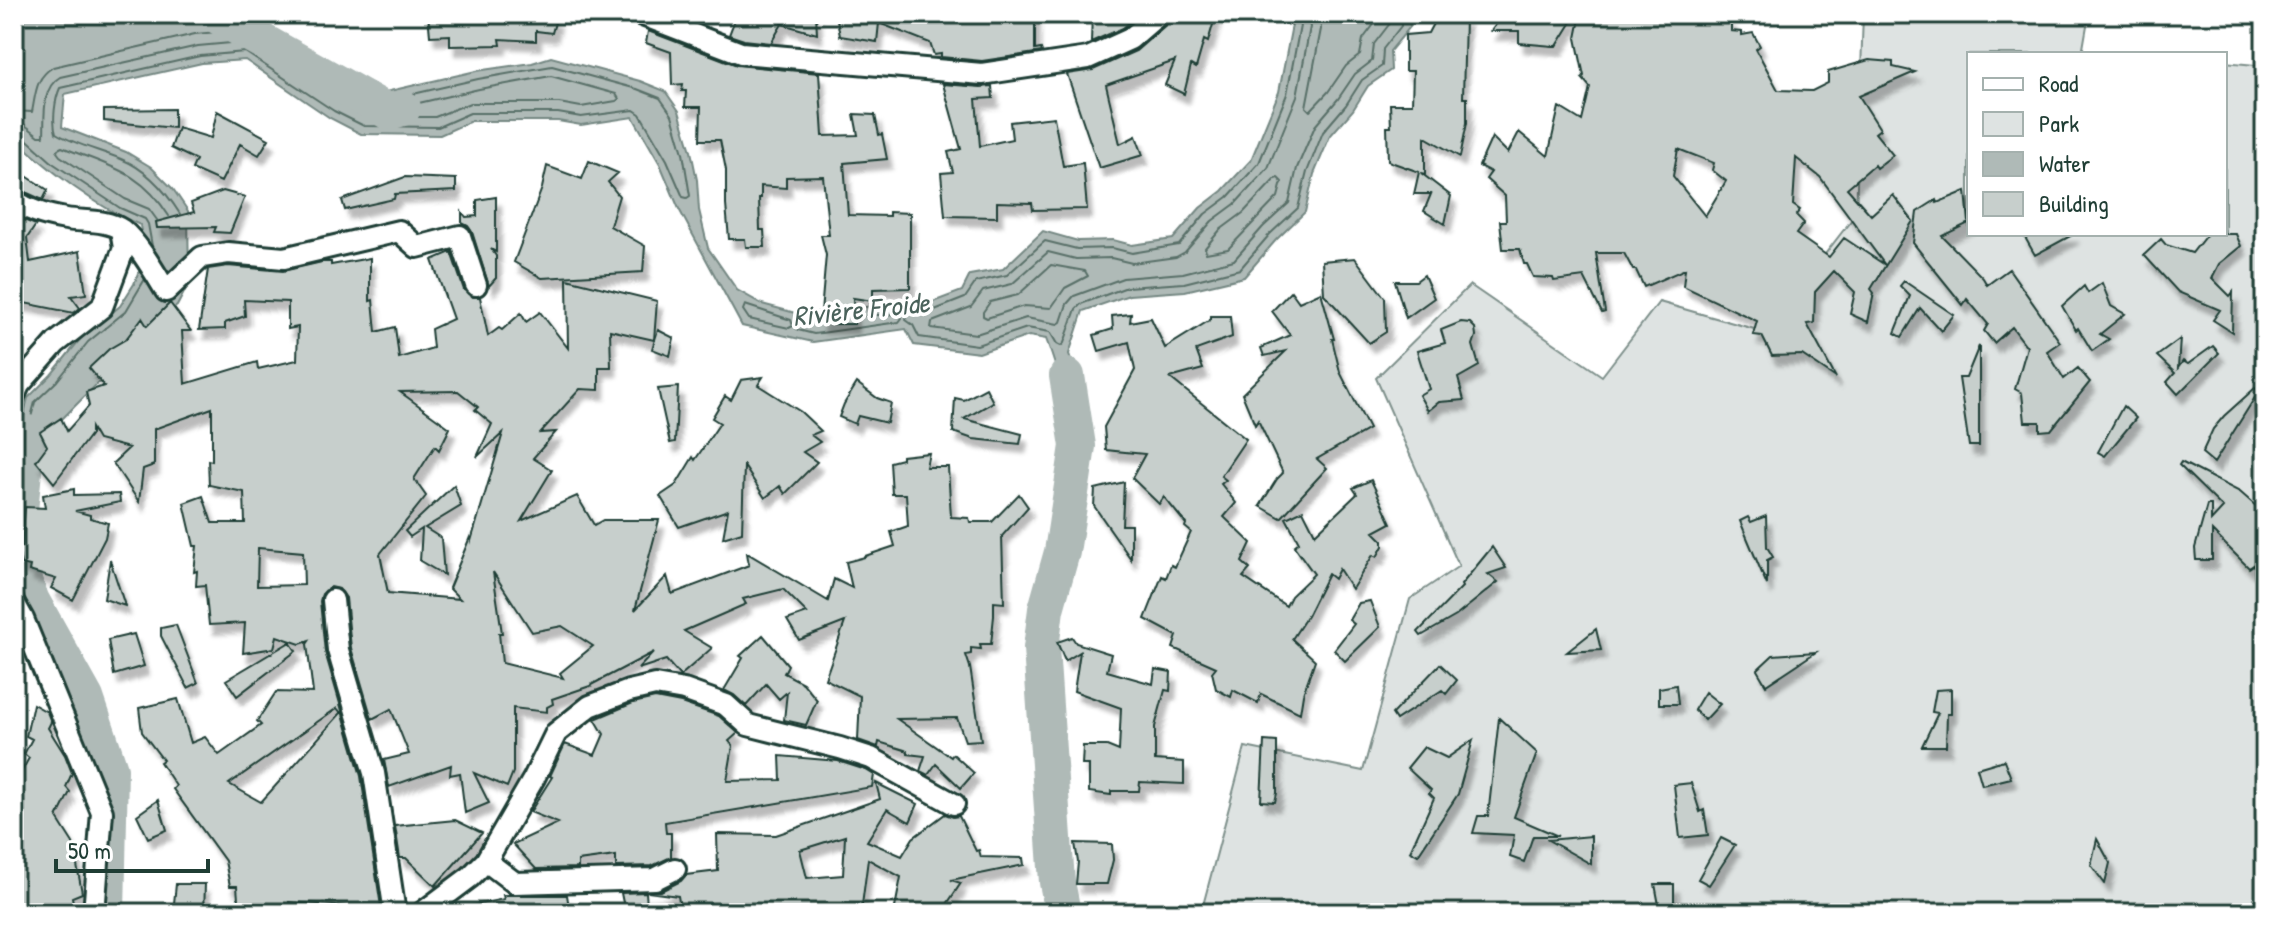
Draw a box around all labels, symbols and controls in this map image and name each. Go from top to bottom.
legend [1967,52,2227,236]
text: Road [2039,67,2078,99]
text: Park [2039,107,2079,139]
text: Water [2039,147,2090,179]
text: Building [2039,187,2109,219]
water label: Rivière Froide [791,283,933,335]
scale bar [56,823,208,873]
text: 50 m [68,834,111,866]

